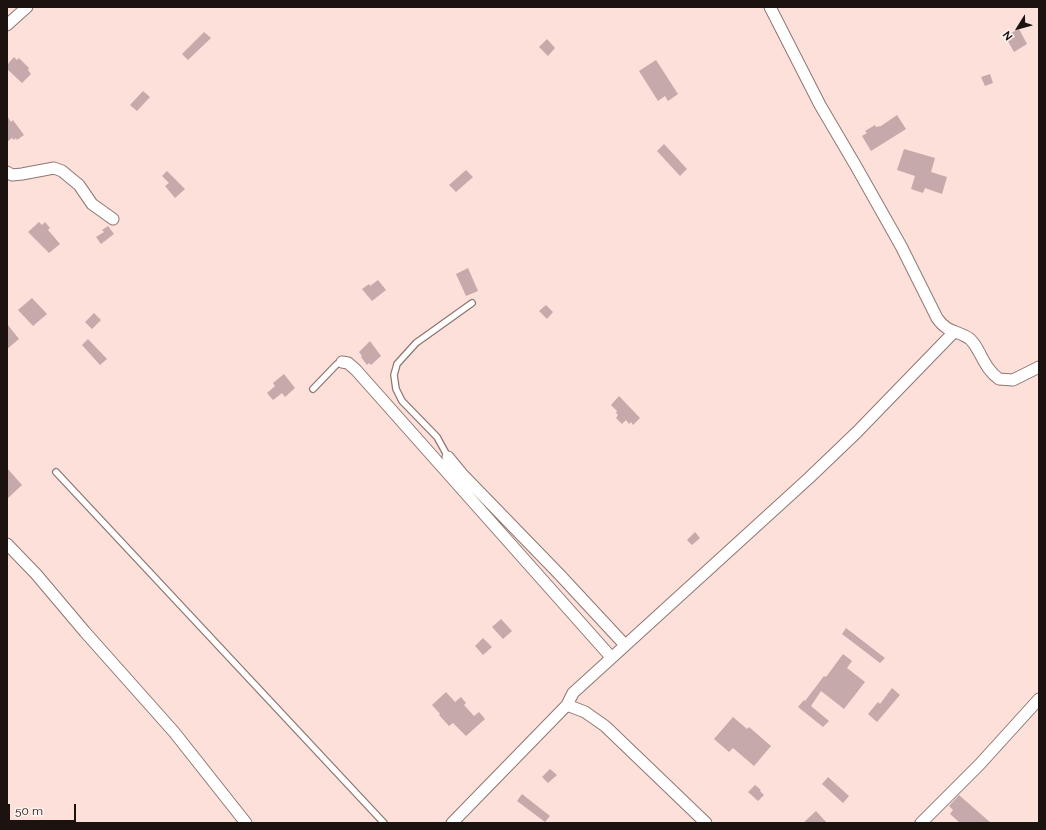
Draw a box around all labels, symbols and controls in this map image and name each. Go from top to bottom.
north arrow [998,8,1038,48]
text: N [1000,28,1016,43]
scale bar [10,796,78,822]
text: 50 m [15,804,43,818]

